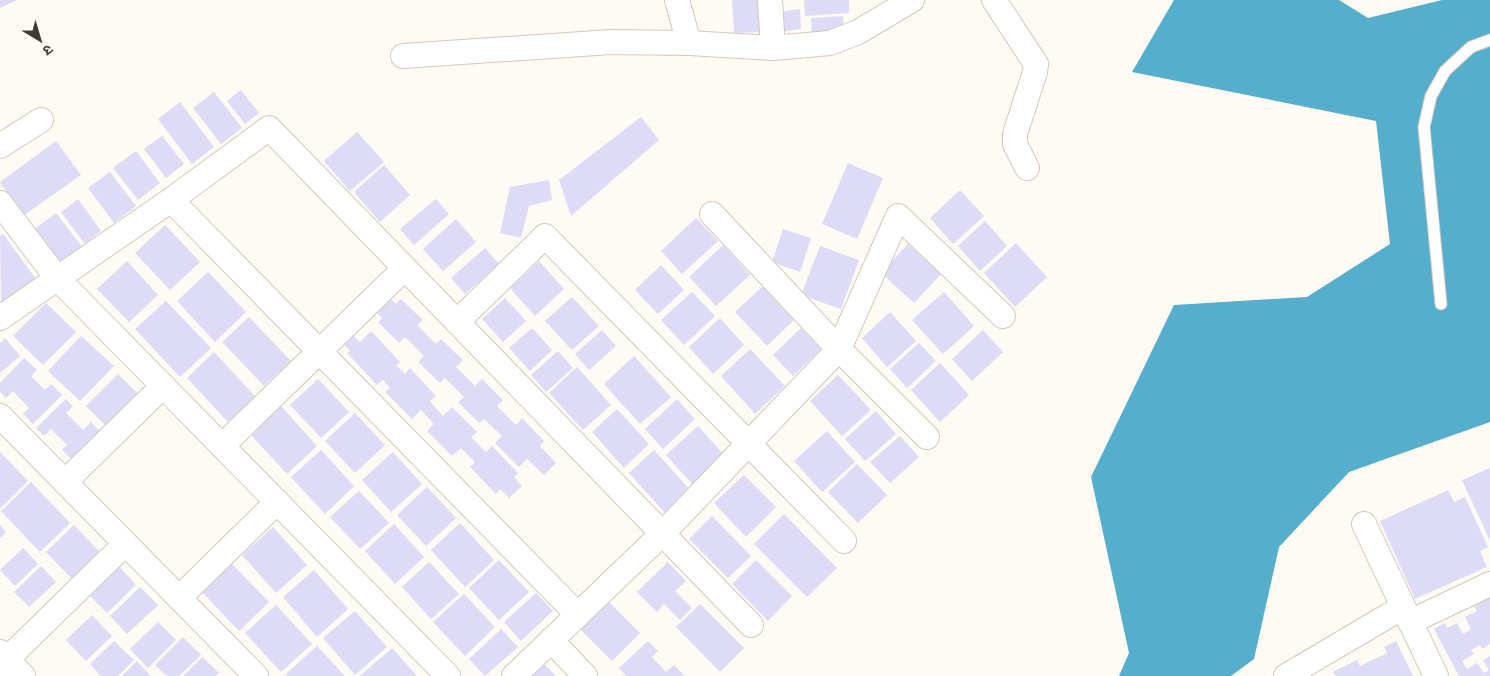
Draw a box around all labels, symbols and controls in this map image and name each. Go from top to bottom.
north arrow [15,15,65,65]
text: उ [39,41,56,60]

